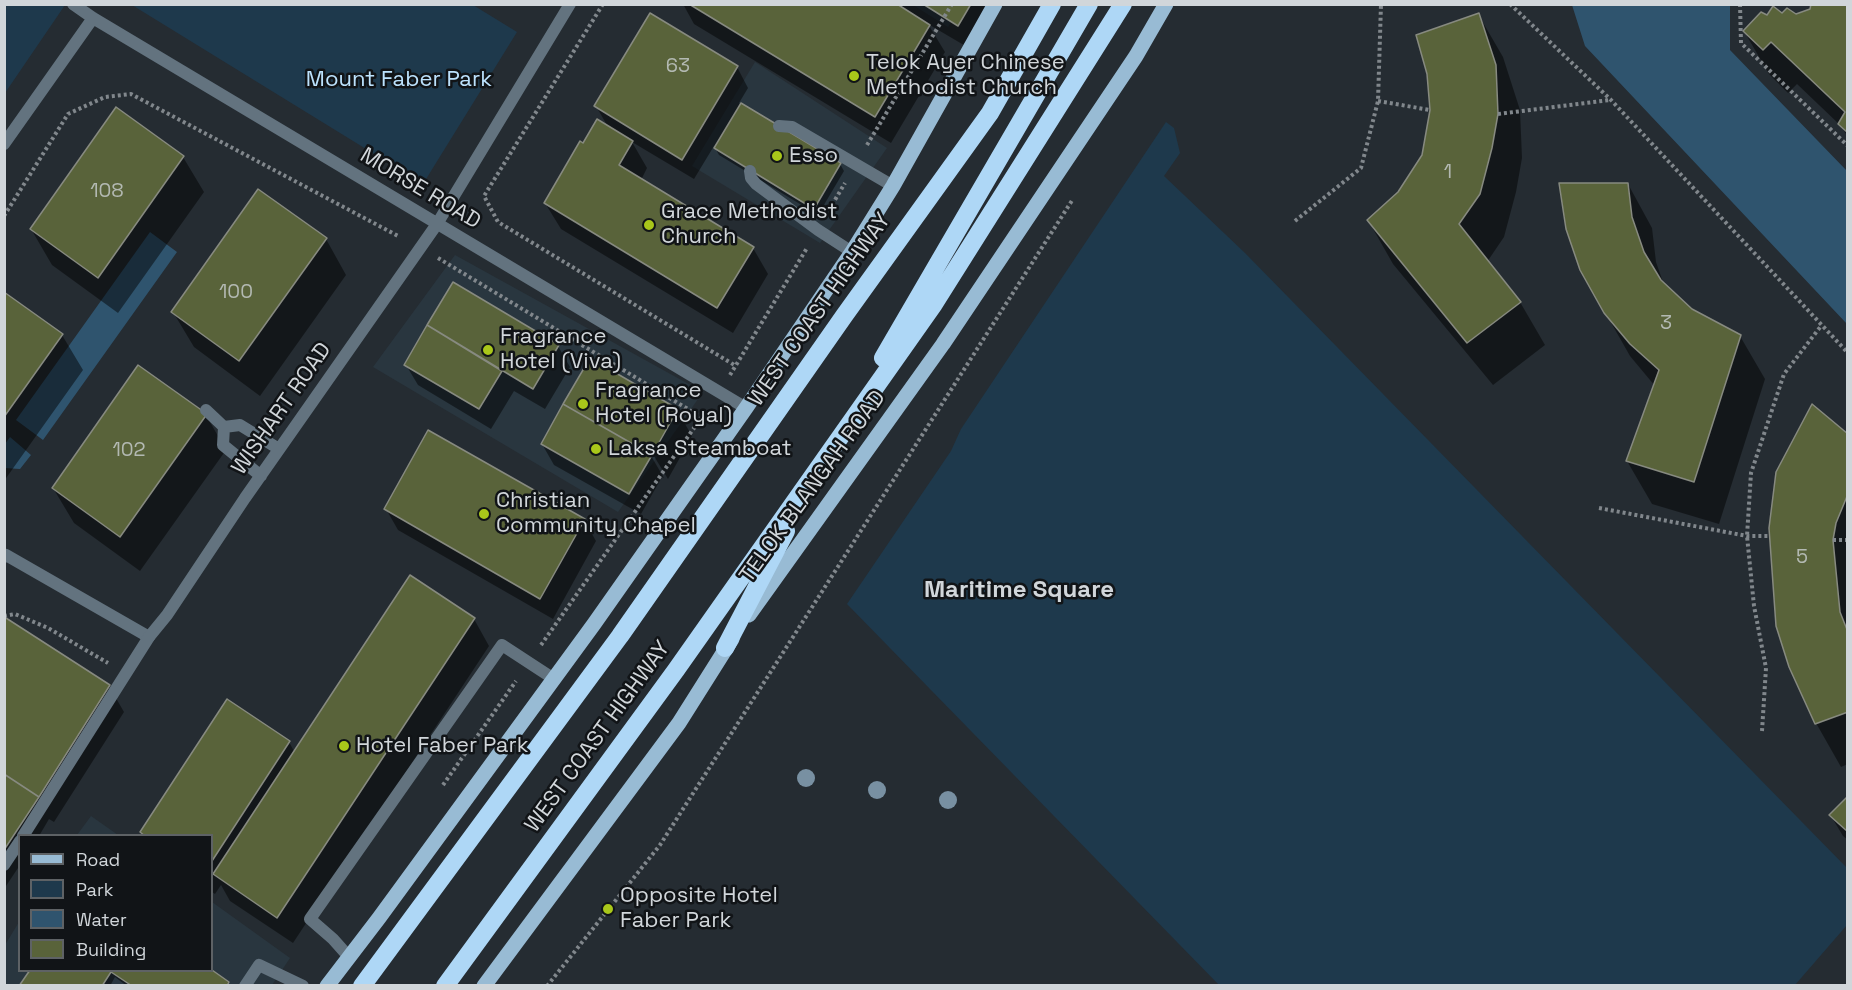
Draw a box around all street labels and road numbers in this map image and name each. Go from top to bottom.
street label: MORSE ROAD [355,143,485,235]
street label: WEST COAST HIGHWAY [743,208,897,412]
street label: WISHART ROAD [227,338,337,480]
street label: TELOK BLANGAH ROAD [734,386,892,588]
street label: WEST COAST HIGHWAY [520,636,676,838]

